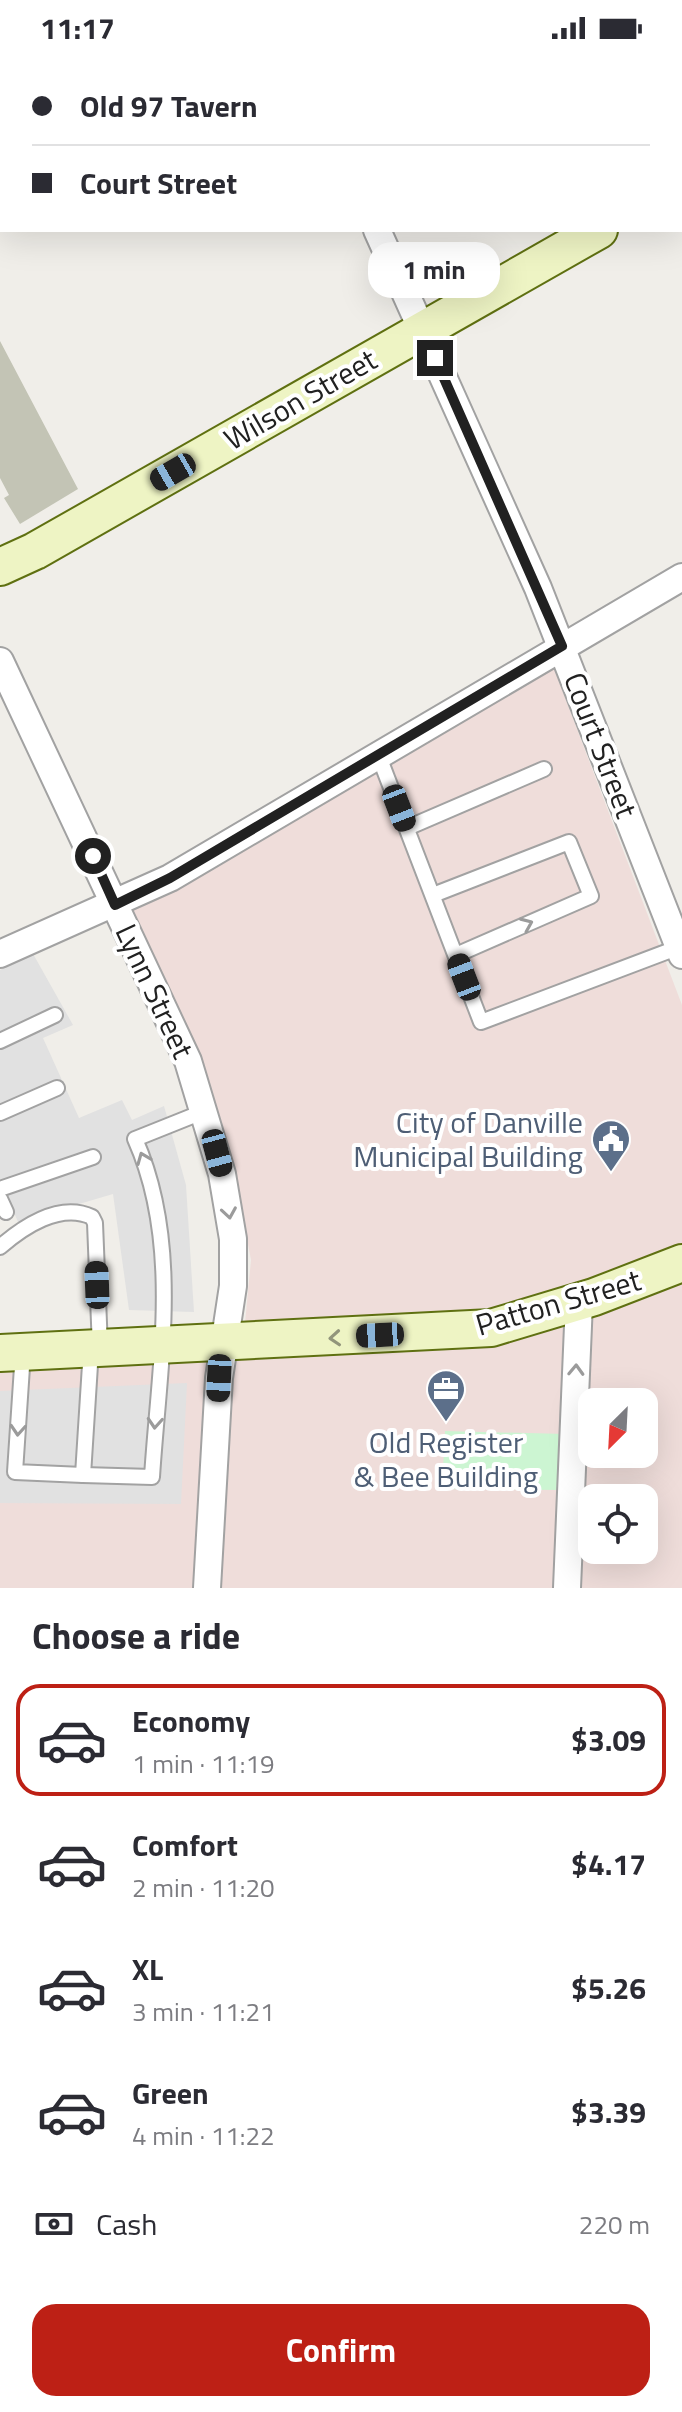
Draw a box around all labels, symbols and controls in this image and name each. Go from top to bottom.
text: 11:17 [40,5,115,51]
text: Old 97 Tavern [80,83,257,129]
text: Court Street [80,160,237,206]
callout: 1 min [369,242,501,298]
text: 1 min [402,250,466,289]
street label: Wilson Street [215,336,385,461]
route end [417,340,453,376]
car [146,450,200,494]
street label: Court Street [552,666,650,825]
car [379,781,419,835]
route start [75,838,111,874]
street label: Lynn Street [104,916,206,1066]
one-way arrow [519,918,533,934]
car [444,950,484,1004]
place label: City of Danville Municipal Building [353,1099,583,1179]
public building icon: City of Danville Municipal Building [590,1118,632,1173]
car [199,1127,235,1179]
one-way arrow [137,1152,153,1166]
one-way arrow [219,1206,236,1220]
street label: Patton Street [470,1256,646,1347]
car [84,1261,110,1309]
car [355,1322,405,1348]
one-way arrow [328,1329,341,1346]
car [206,1353,232,1403]
one-way arrow [568,1363,585,1376]
office icon: Old Register & Bee Building [425,1368,467,1423]
north arrow [578,1388,658,1468]
map controls [578,1388,658,1564]
one-way arrow [147,1417,164,1430]
place label: Old Register & Bee Building [354,1419,538,1499]
one-way arrow [10,1424,27,1437]
button: locate [578,1484,658,1564]
text: Choose a ride [32,1608,240,1663]
text: Economy [132,1698,250,1744]
icon: car [36,1704,108,1776]
text: $3.09 [571,1717,646,1763]
text: 1 min · 11:19 [132,1744,275,1783]
text: Comfort [132,1822,238,1868]
icon: car [36,1828,108,1900]
text: $4.17 [571,1841,646,1887]
text: 2 min · 11:20 [132,1868,275,1907]
text: XL [132,1946,163,1992]
icon: car [36,1952,108,2024]
text: $5.26 [571,1965,646,2011]
text: 3 min · 11:21 [132,1992,275,2031]
text: Green [132,2070,209,2116]
icon: car [36,2076,108,2148]
text: $3.39 [571,2089,646,2135]
text: 4 min · 11:22 [132,2116,275,2155]
text: Cash [96,2201,157,2247]
icon: cash [32,2202,76,2246]
text: 220 m [579,2205,650,2244]
button: Confirm [32,2304,650,2396]

